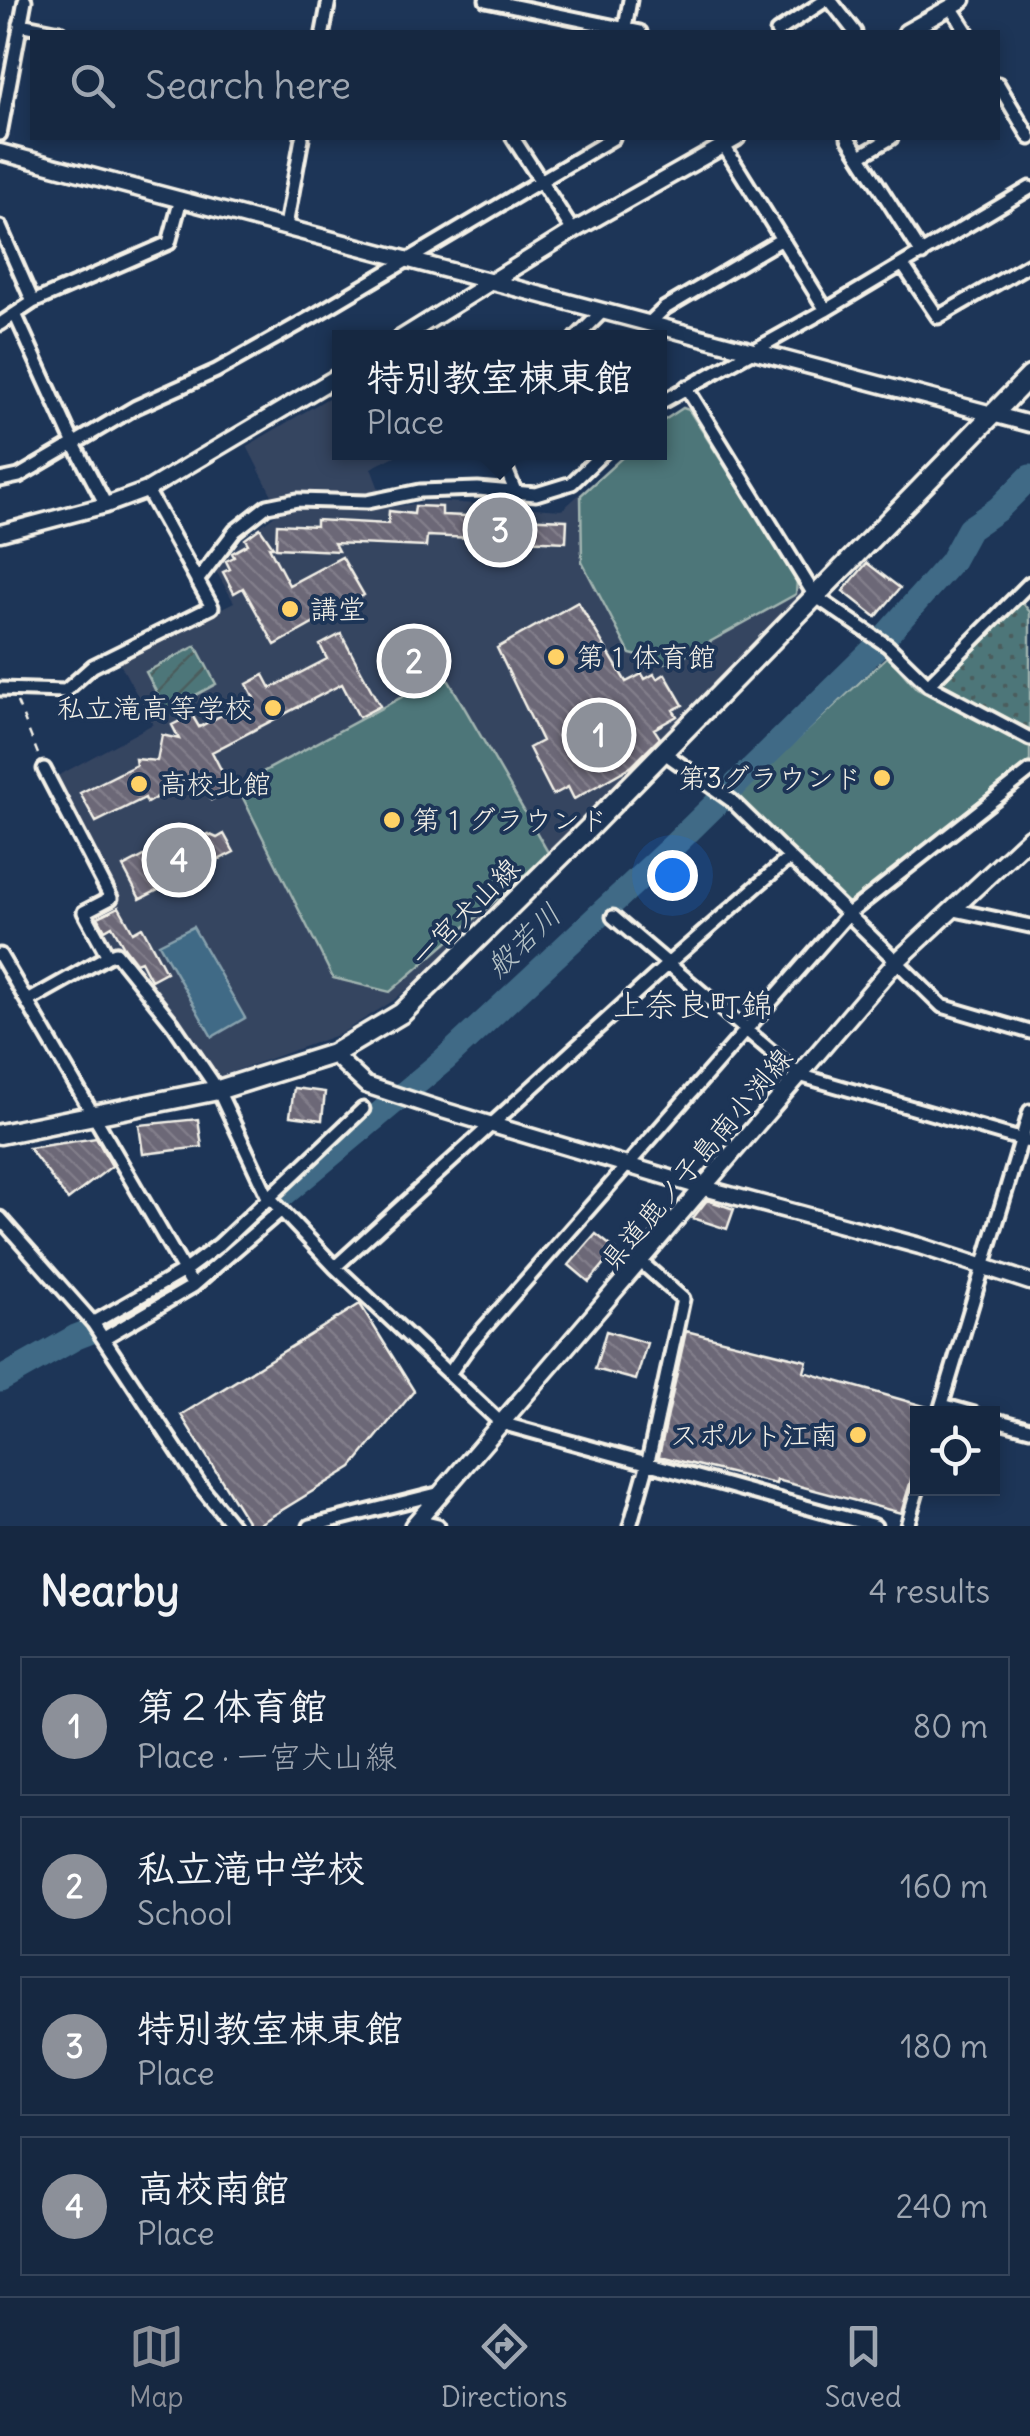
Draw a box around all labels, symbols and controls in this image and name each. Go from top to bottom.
search box [30,30,1000,140]
icon: search [65,58,120,113]
text: Search here [145,62,351,109]
popup [332,330,667,460]
text: 特別教室棟東館 [366,354,633,401]
text: Place [366,402,444,443]
pin: 3 [468,492,532,568]
place label: 講堂 [310,591,366,627]
marker: 講堂 [279,598,301,620]
pin: 2 [382,624,446,698]
place label: 第１体育館 [576,639,716,675]
marker: 第１体育館 [545,646,567,668]
place label: 私立滝高等学校 [57,690,253,726]
marker: 私立滝高等学校 [262,697,284,719]
pin: 1 [566,698,632,772]
place label: 第3グラウンド [678,760,862,796]
place label: 高校北館 [159,766,271,802]
marker: 第3グラウンド [871,767,893,789]
marker: 高校北館 [128,773,150,795]
place label: 第１グラウンド [412,802,608,838]
marker: 第１グラウンド [381,809,403,831]
pin: 4 [146,822,212,898]
street label: 一宮犬山線 [403,850,527,974]
your location [647,850,698,901]
water label: 般若川 [477,895,569,985]
district label: 上奈良町錦 [613,984,773,1025]
street label: 県道鹿ノ子島南小渕線 [592,1040,800,1278]
map controls [910,1406,1000,1496]
button: locate [910,1406,1000,1496]
place label: スポルト江南 [670,1417,838,1453]
marker: スポルト江南 [847,1424,869,1446]
text: Nearby [40,1565,179,1617]
text: 4 results [869,1571,990,1612]
text: 第２体育館 [137,1683,327,1730]
text: 1 [68,1706,81,1747]
text: 80 m [913,1706,988,1747]
text: Place · 一宮犬山線 [137,1736,397,1777]
text: 私立滝中学校 [137,1845,365,1892]
text: 2 [66,1866,83,1907]
text: 160 m [900,1866,988,1907]
text: School [137,1893,233,1934]
text: 特別教室棟東館 [137,2005,403,2052]
text: 3 [65,2026,84,2067]
text: 180 m [900,2026,988,2067]
text: Place [137,2053,214,2094]
text: 高校南館 [137,2165,289,2212]
text: 4 [65,2186,84,2227]
text: 240 m [896,2186,988,2227]
text: Place [137,2213,214,2254]
tab: Map [129,2319,184,2415]
tab: Directions [441,2319,567,2415]
tab: Saved [825,2319,901,2415]

